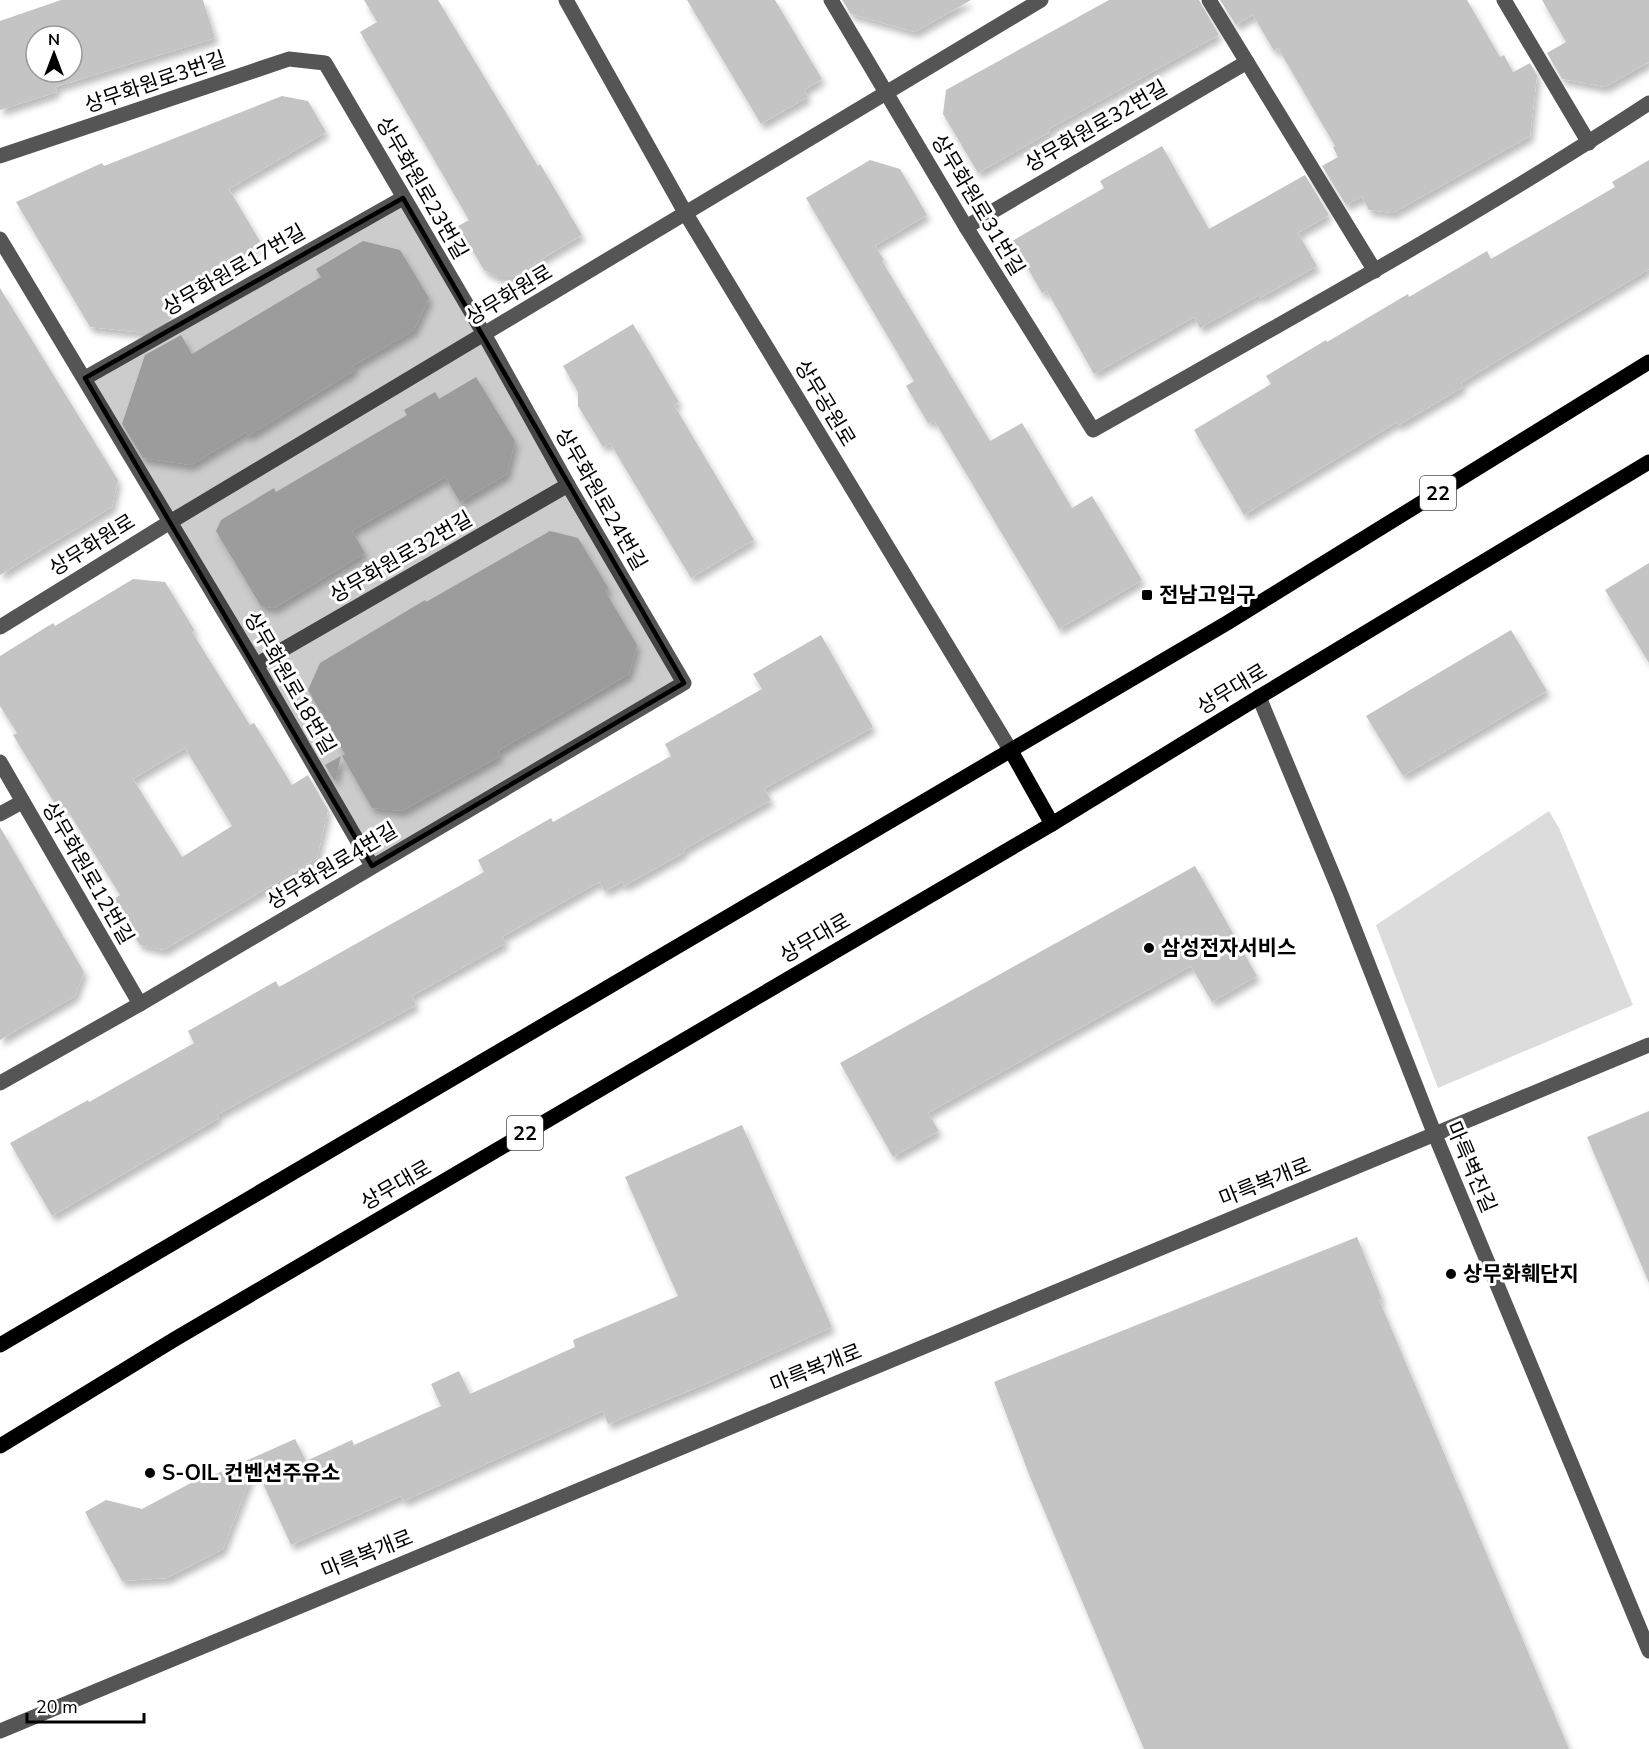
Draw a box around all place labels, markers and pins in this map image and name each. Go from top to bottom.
place label: 전남고입구 [1159,581,1256,609]
marker: 전남고입구 [1140,588,1154,602]
place label: 삼성전자서비스 [1161,934,1296,962]
marker: 삼성전자서비스 [1142,941,1156,955]
place label: 상무화훼단지 [1463,1260,1579,1288]
marker: 상무화훼단지 [1444,1267,1458,1281]
place label: S-OIL 컨벤션주유소 [162,1459,340,1487]
marker: S-OIL 컨벤션주유소 [143,1466,157,1480]

